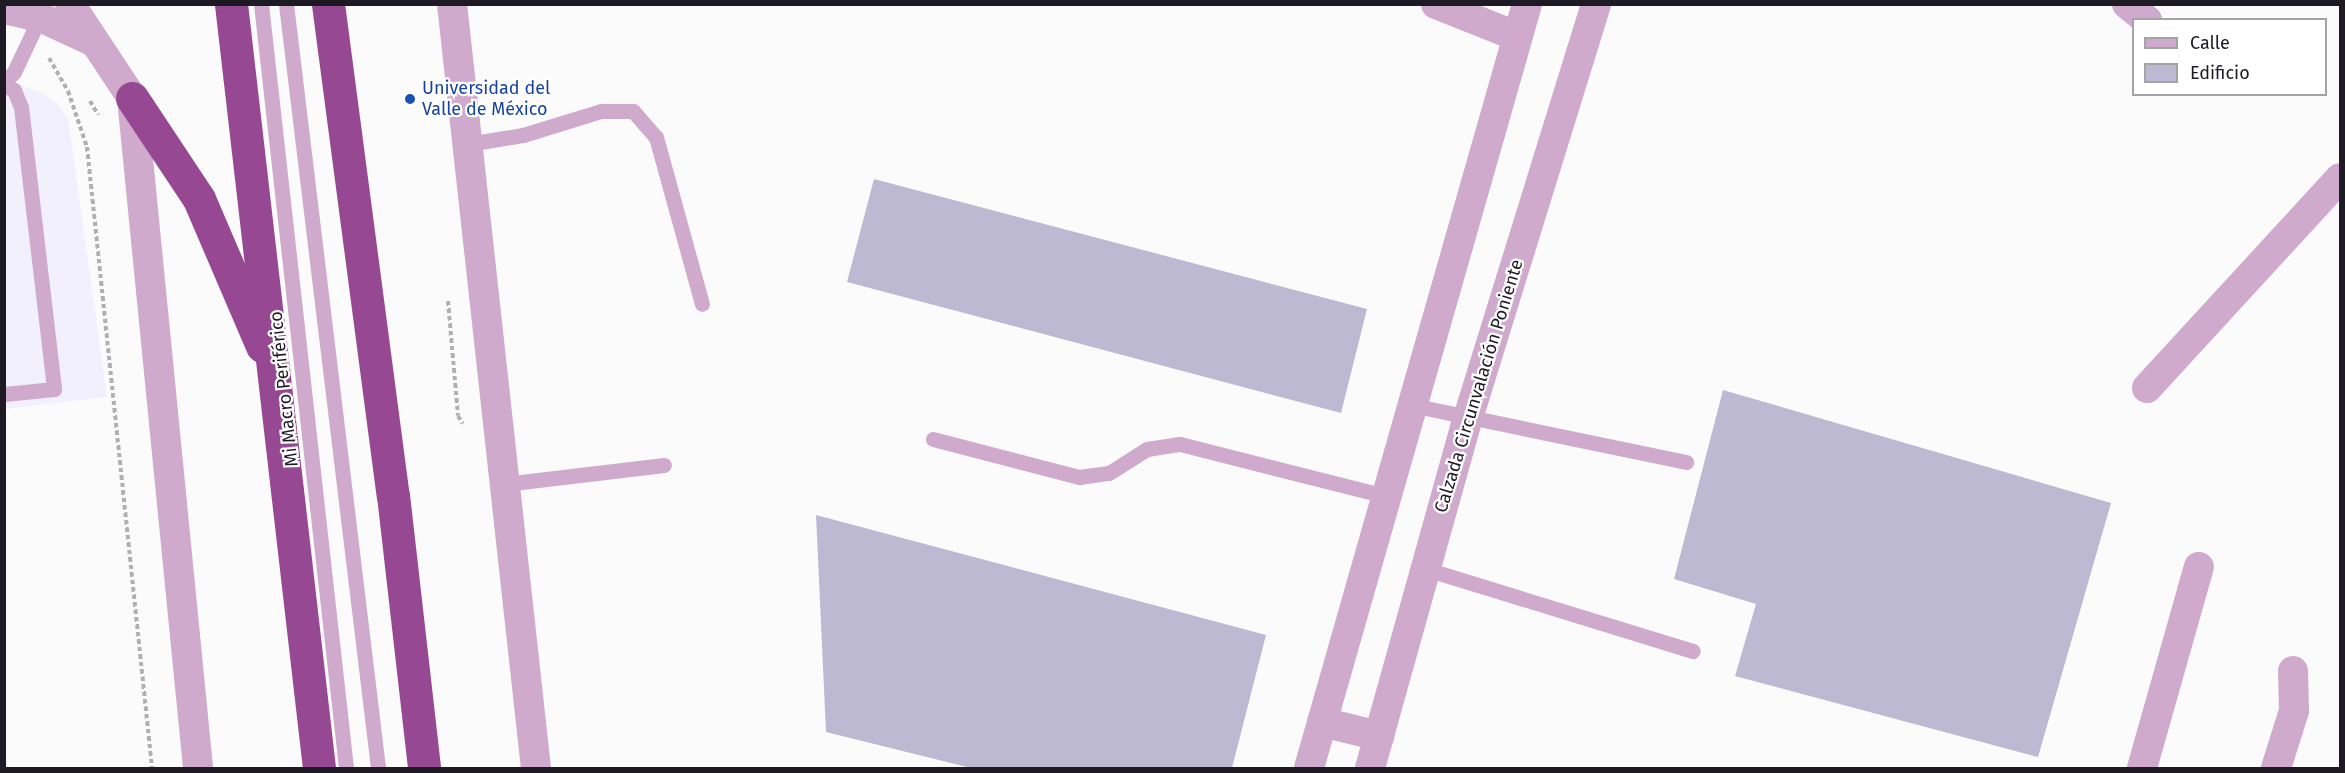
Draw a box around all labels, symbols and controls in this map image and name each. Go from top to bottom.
legend [2132,18,2327,96]
text: Calle [2190,32,2230,54]
text: Edificio [2190,62,2250,84]
place label: Universidad del Valle de México [422,78,550,121]
marker: Universidad del Valle de México [403,92,417,106]
street label: Calzada Circunvalación Poniente [1430,257,1528,515]
street label: Mi Macro Periférico [265,310,303,468]

